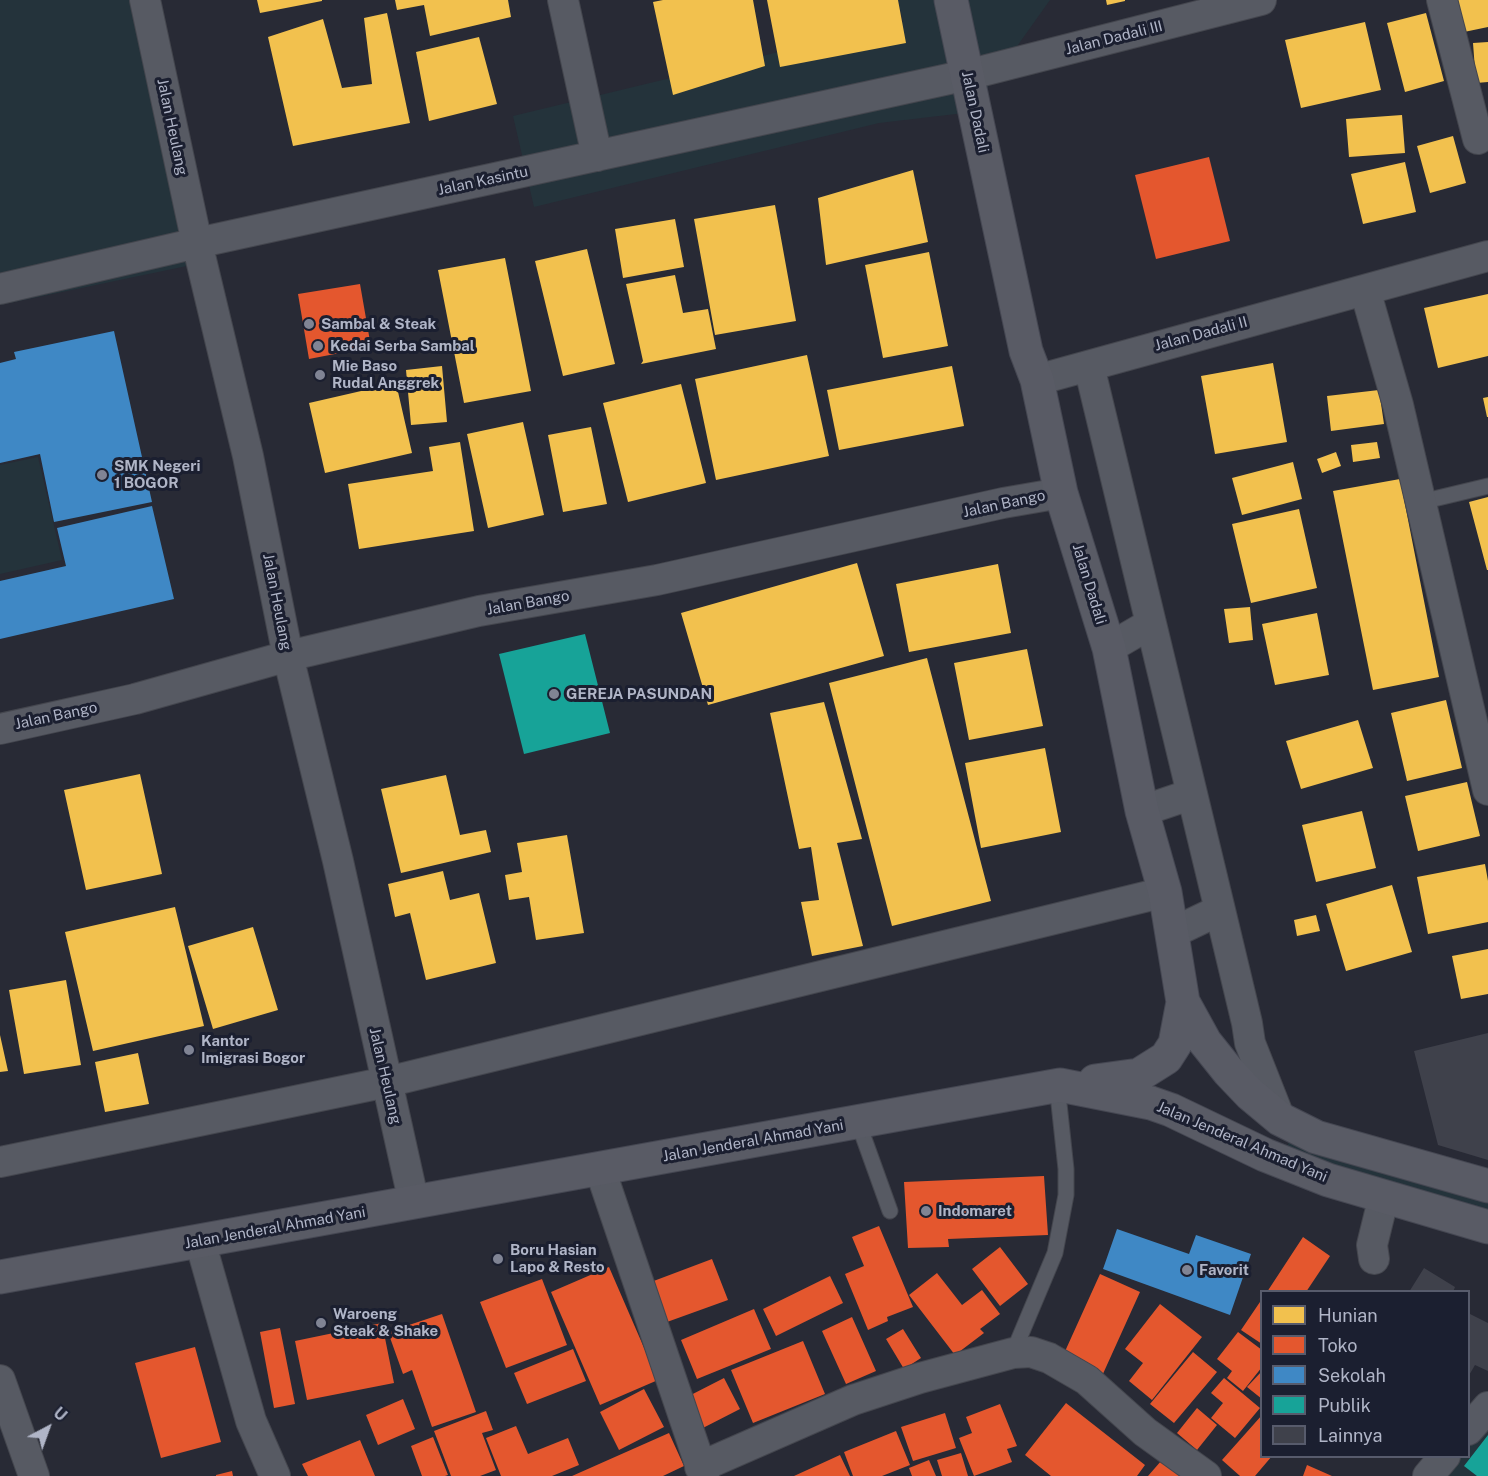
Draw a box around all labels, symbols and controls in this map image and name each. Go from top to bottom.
street label: Jalan Dadali III [1063,17,1165,59]
street label: Jalan Dadali [958,69,992,155]
street label: Jalan Heulang [153,77,191,177]
street label: Jalan Kasintu [436,163,530,199]
street label: Jalan Dadali II [1153,313,1249,355]
place label: Sambal & Steak [321,315,436,333]
marker: Sambal & Steak [302,317,316,331]
place label: Kedai Serba Sambal [330,337,475,355]
marker: Kedai Serba Sambal [311,339,325,353]
place label: Mie Baso Rudal Anggrek [332,357,439,392]
marker: Mie Baso Rudal Anggrek [313,368,327,382]
place label: SMK Negeri 1 BOGOR [114,457,200,492]
marker: SMK Negeri 1 BOGOR [95,468,109,482]
street label: Jalan Bango [961,486,1047,522]
street label: Jalan Dadali [1068,542,1110,626]
street label: Jalan Heulang [259,552,295,652]
street label: Jalan Bango [485,587,571,619]
place label: GEREJA PASUNDAN [566,685,712,703]
marker: GEREJA PASUNDAN [547,687,561,701]
street label: Jalan Bango [13,698,99,734]
street label: Jalan Heulang [365,1026,405,1126]
place label: Kantor Imigrasi Bogor [201,1032,305,1067]
marker: Kantor Imigrasi Bogor [182,1043,196,1057]
street label: Jalan Jenderal Ahmad Yani [1154,1098,1330,1186]
street label: Jalan Jenderal Ahmad Yani [661,1116,845,1166]
place label: Indomaret [938,1202,1012,1220]
street label: Jalan Jenderal Ahmad Yani [183,1203,367,1253]
marker: Indomaret [919,1204,933,1218]
place label: Boru Hasian Lapo & Resto [510,1241,605,1276]
marker: Boru Hasian Lapo & Resto [491,1252,505,1266]
place label: Favorit [1199,1261,1249,1279]
marker: Favorit [1180,1263,1194,1277]
legend [1260,1290,1470,1458]
place label: Waroeng Steak & Shake [333,1305,438,1340]
text: Hunian [1318,1305,1378,1326]
marker: Waroeng Steak & Shake [314,1316,328,1330]
text: Toko [1318,1335,1357,1356]
text: Sekolah [1318,1365,1386,1386]
text: Publik [1318,1395,1371,1416]
north arrow [18,1398,78,1458]
text: U [50,1403,71,1425]
text: Lainnya [1318,1425,1382,1446]

